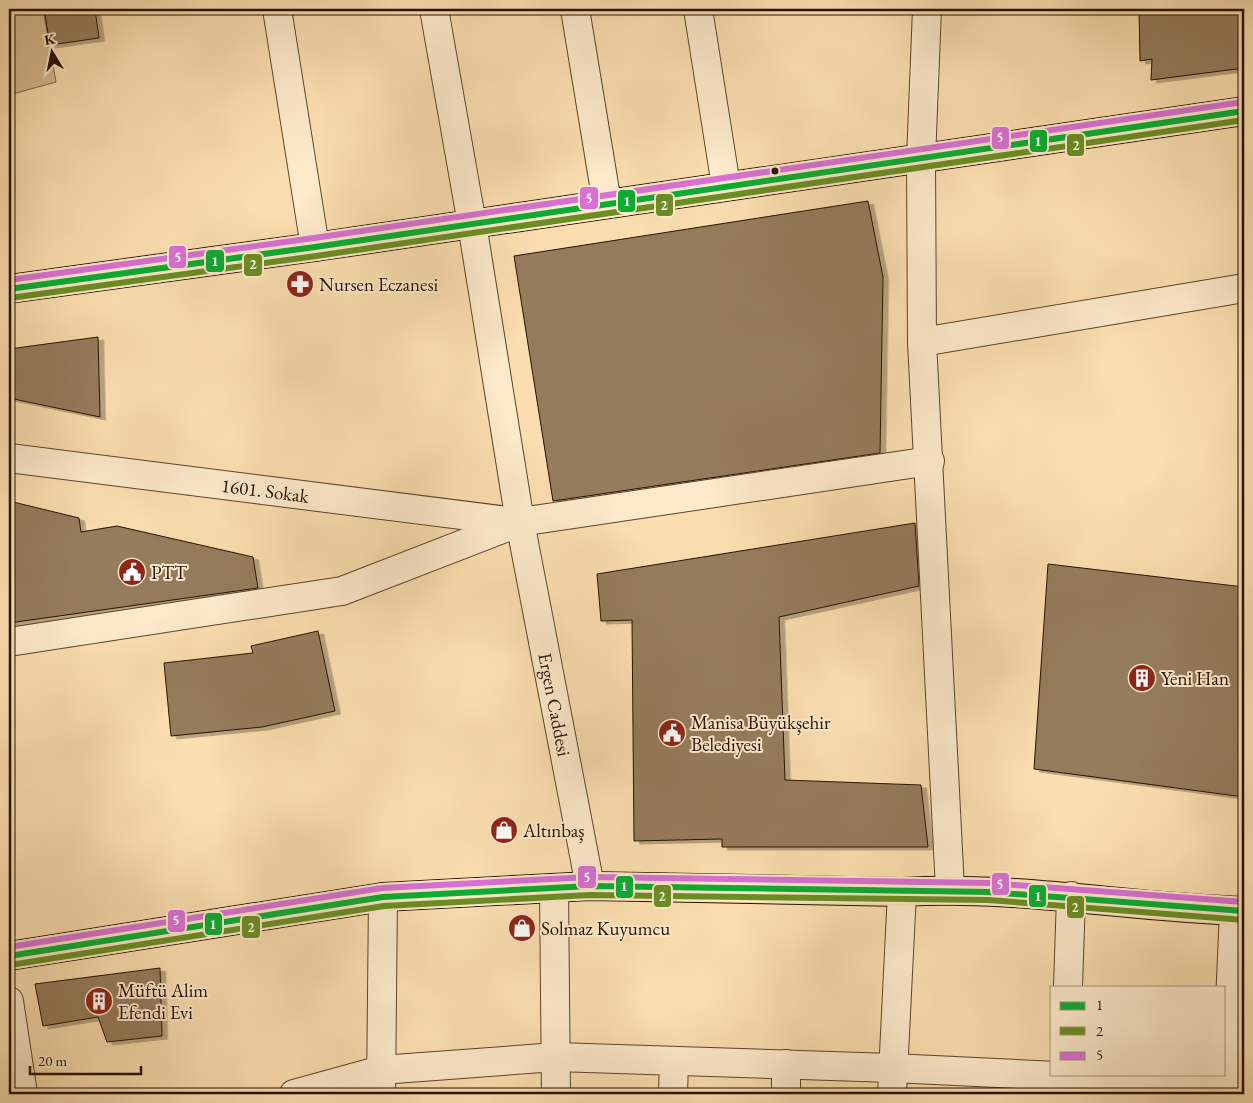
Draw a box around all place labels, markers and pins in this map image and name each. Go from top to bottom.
unlabelled marker [770,166,780,176]
pharmacy icon: Nursen Eczanesi [285,269,315,299]
place label: Nursen Eczanesi [319,272,439,297]
public building icon: PTT [117,557,147,587]
place label: PTT [151,560,187,585]
building icon: Yeni Han [1127,663,1157,693]
place label: Yeni Han [1161,666,1229,691]
place label: Manisa Büyükşehir Belediyesi [691,710,831,757]
public building icon: Manisa Büyükşehir Belediyesi [657,718,687,748]
shop icon: Altınbaş [489,815,519,845]
place label: Altınbaş [522,818,584,843]
shop icon: Solmaz Kuyumcu [507,913,537,943]
place label: Solmaz Kuyumcu [541,916,670,941]
place label: Müftü Alim Efendi Evi [118,978,208,1025]
building icon: Müftü Alim Efendi Evi [84,986,114,1016]

